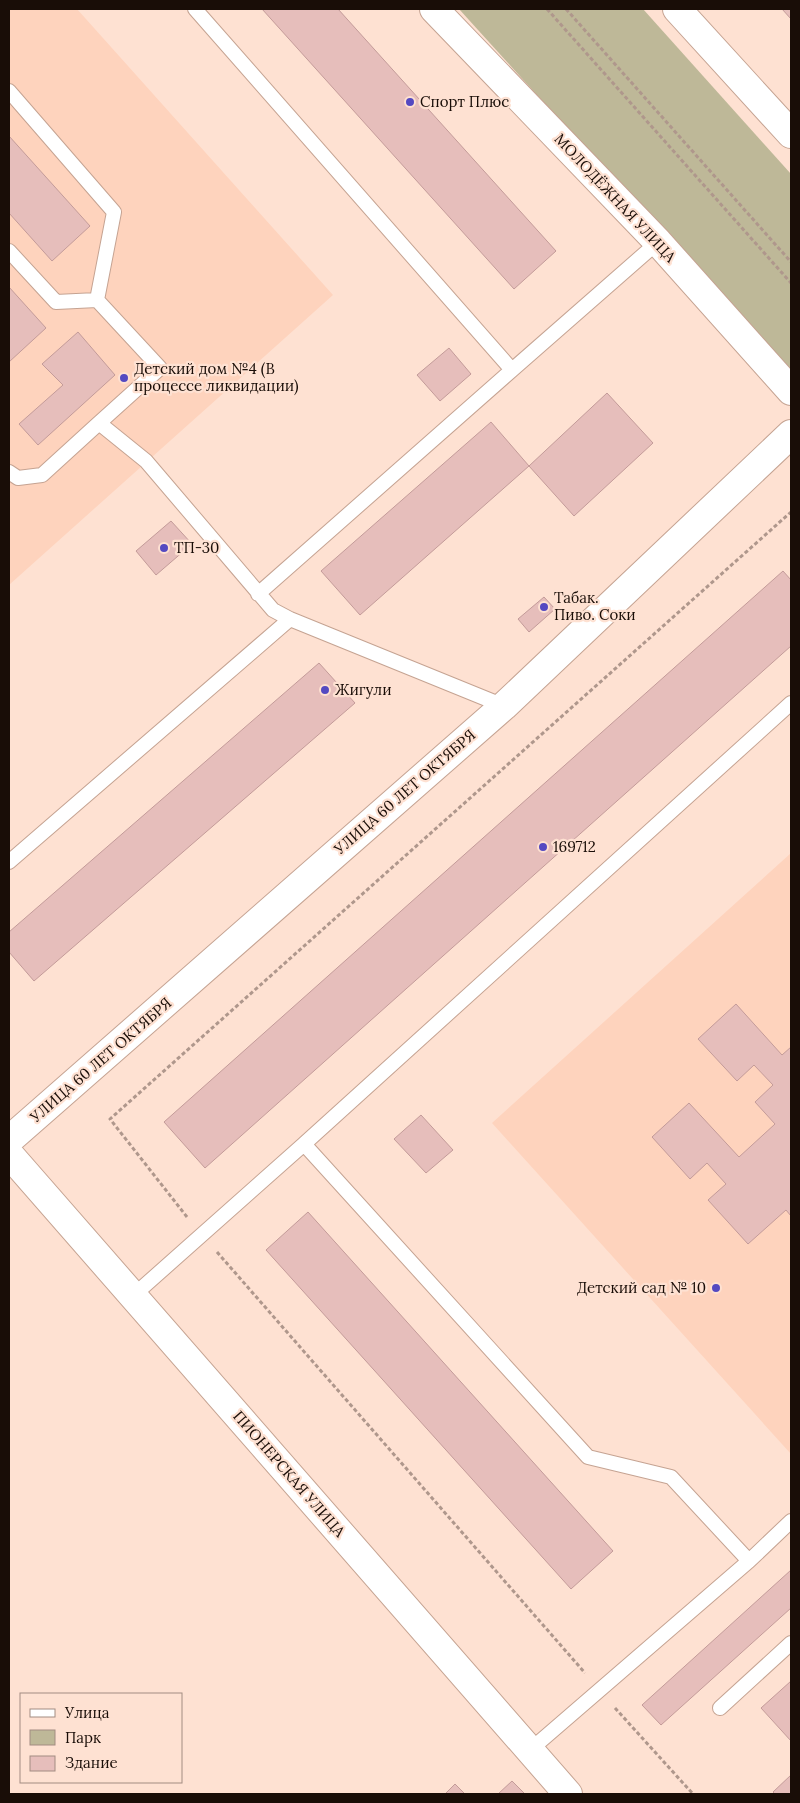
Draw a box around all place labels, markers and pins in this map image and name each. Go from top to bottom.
place label: Спорт Плюс [420,92,509,111]
marker: Спорт Плюс [404,96,416,108]
place label: Детский дом №4 (В процессе ликвидации) [134,359,299,396]
marker: Детский дом №4 (В процессе ликвидации) [118,372,130,384]
place label: ТП-30 [174,538,219,557]
marker: ТП-30 [158,542,170,554]
place label: Табак. Пиво. Соки [554,588,636,624]
marker: Табак. Пиво. Соки [538,601,550,613]
place label: Жигули [335,680,392,699]
marker: Жигули [319,684,331,696]
place label: 169712 [553,837,596,856]
marker: 169712 [537,841,549,853]
place label: Детский сад № 10 [577,1278,706,1297]
marker: Детский сад № 10 [710,1282,722,1294]

